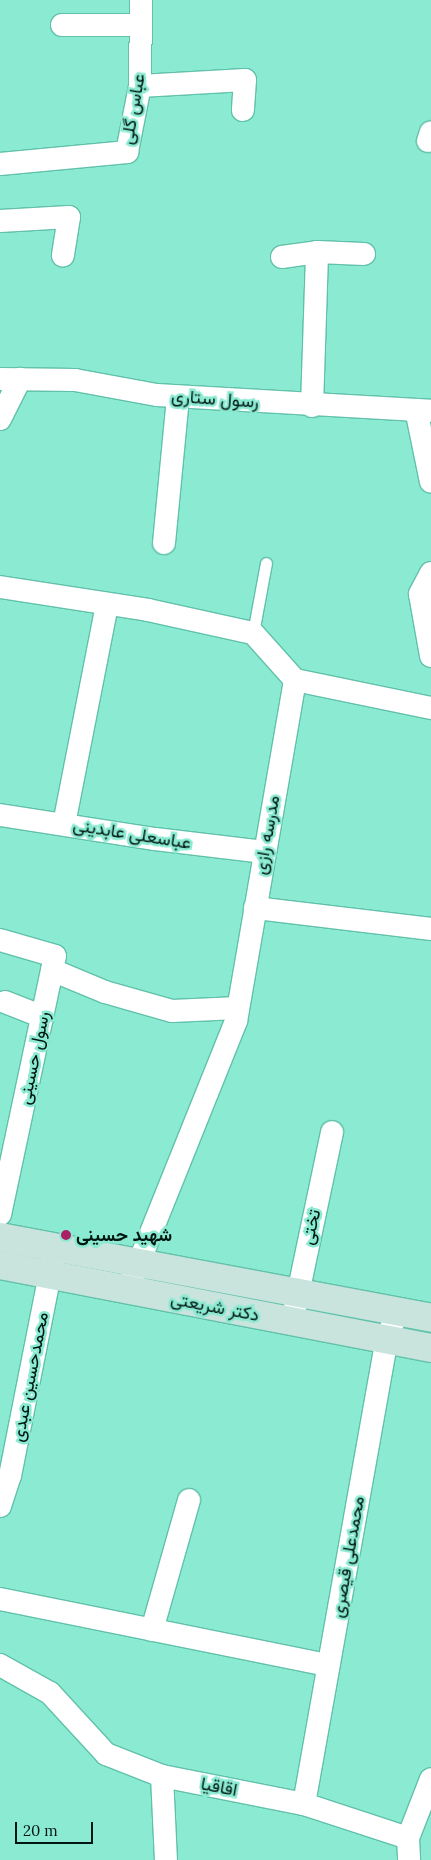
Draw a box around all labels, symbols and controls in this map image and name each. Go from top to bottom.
street label: عباس گلی [116,72,150,146]
street label: رسول ستاری [170,385,260,413]
street label: مدرسه رازی [249,794,285,876]
street label: عباسعلی عابدینی [71,814,193,854]
street label: رسول حسینی [14,1009,54,1107]
street label: تختی [296,1207,326,1247]
place label: شهید حسینی [76,1224,172,1246]
marker: شهید حسینی [60,1229,72,1241]
street label: دکتر شریعتی [169,1288,261,1326]
street label: محمدحسین عبدی [7,1310,53,1444]
street label: محمدعلی قیصری [327,1494,369,1620]
street label: اقاقیا [199,1773,239,1801]
scale bar [18,1812,95,1844]
text: 20 m [23,1821,58,1840]

